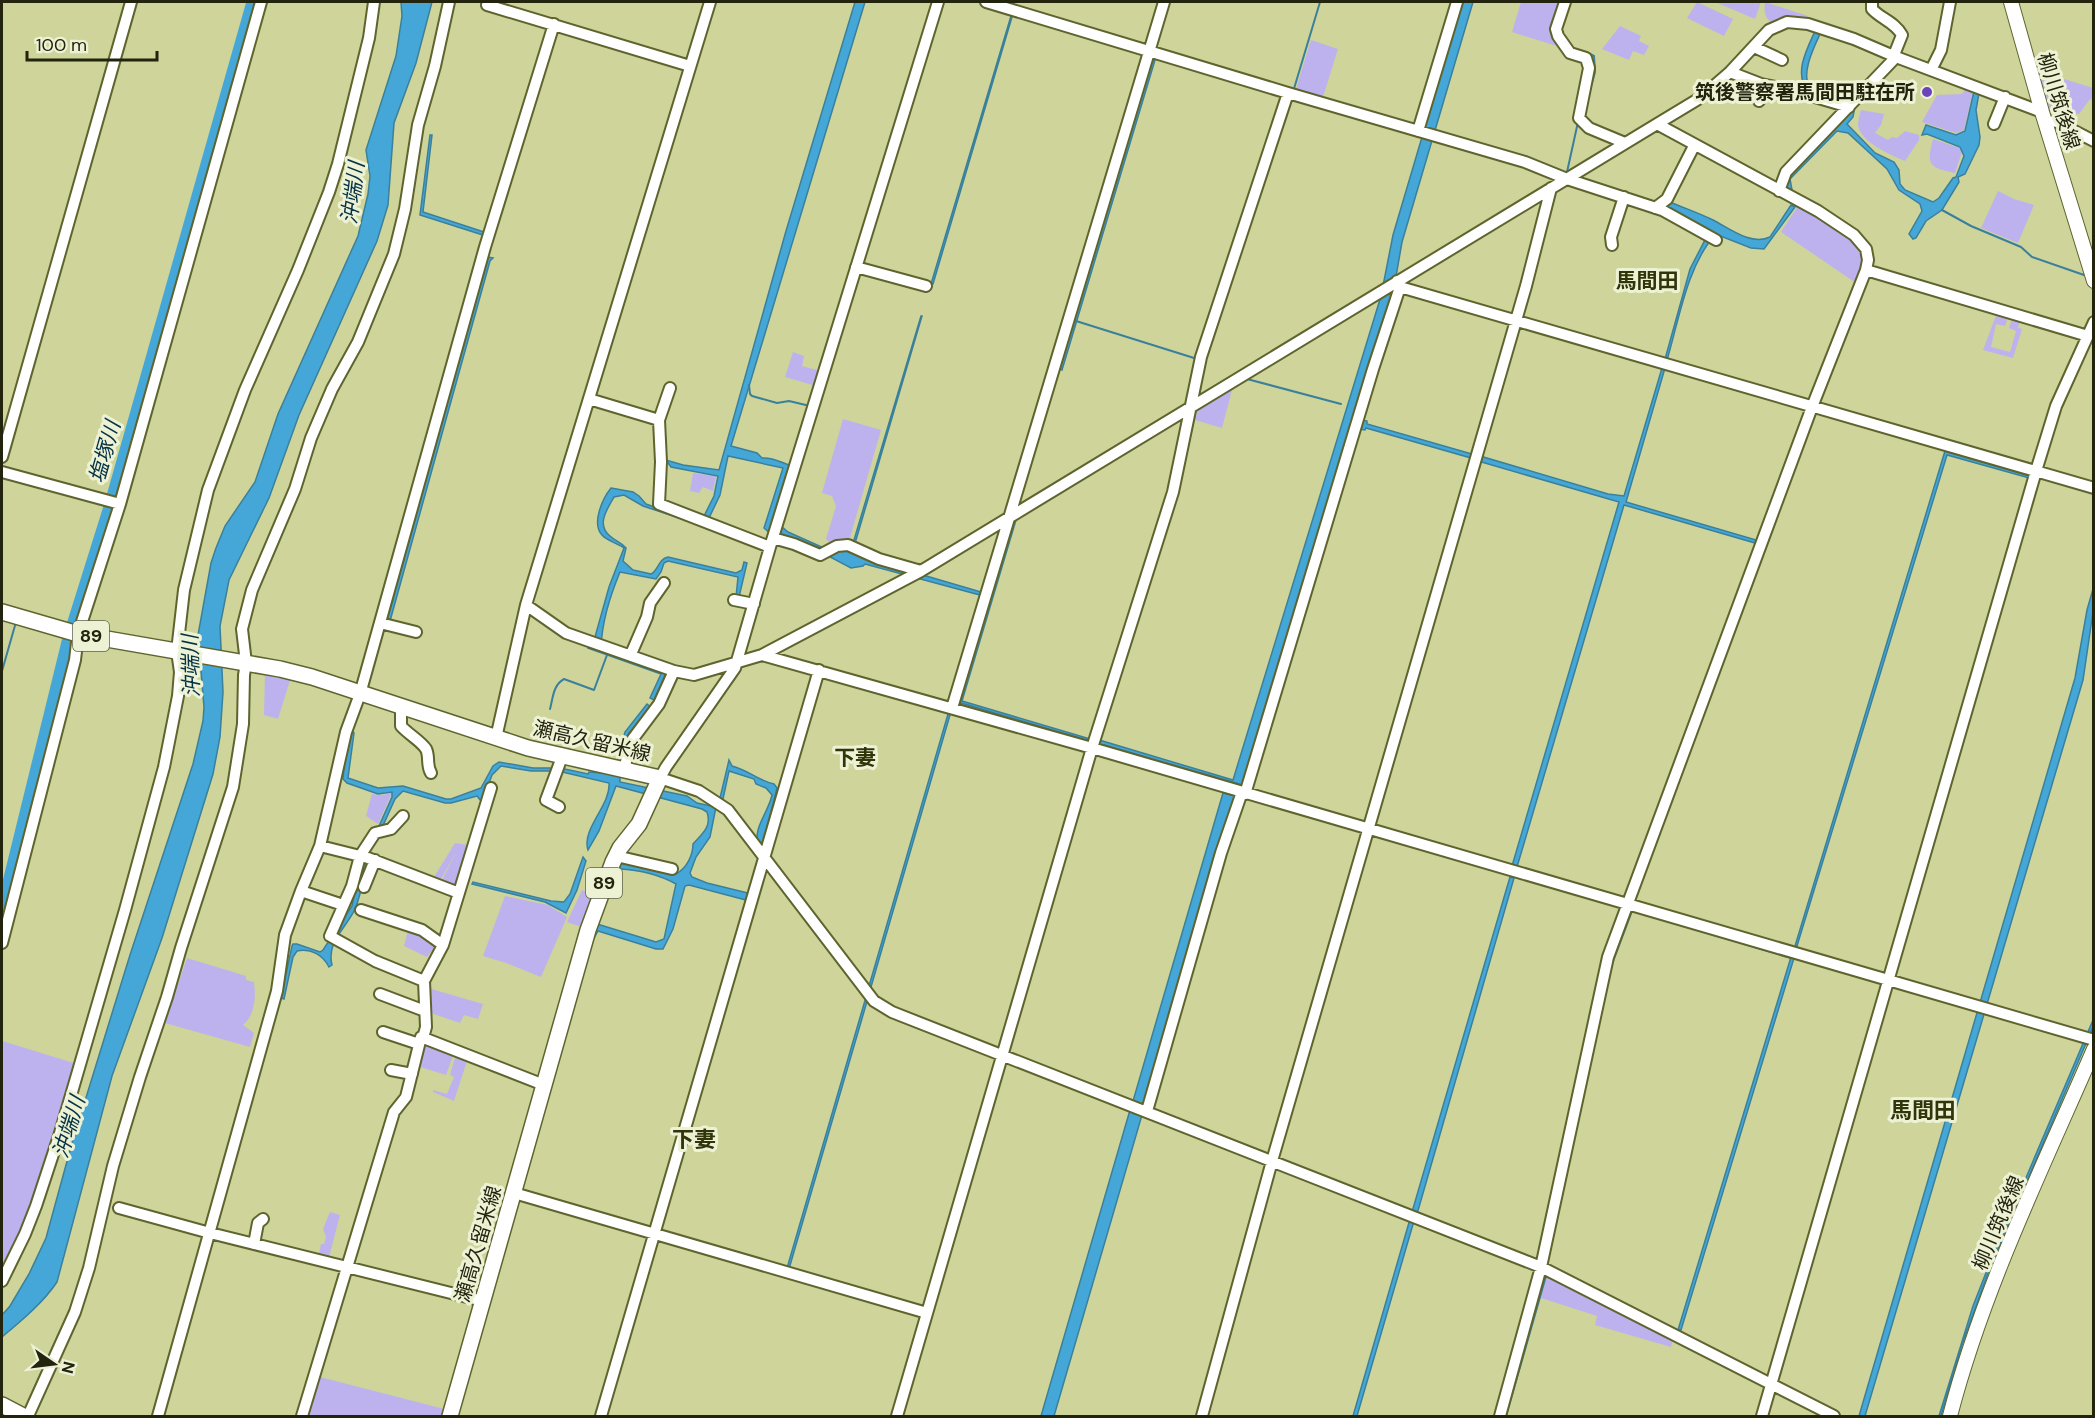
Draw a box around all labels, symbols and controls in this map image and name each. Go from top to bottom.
scale bar [27,24,158,62]
text: 100 m [36,33,87,57]
street label: 柳川筑後線 [2032,49,2086,153]
place label: 筑後警察署馬間田駐在所 [1695,79,1915,105]
marker: 筑後警察署馬間田駐在所 [1920,85,1934,99]
water label: 沖端川 [335,158,371,226]
district label: 馬間田 [1616,267,1679,295]
water label: 塩塚川 [83,416,128,486]
road number: 89 [73,621,109,651]
water label: 沖端川 [176,632,206,698]
street label: 瀬高久留米線 [531,715,653,767]
district label: 下妻 [834,744,876,772]
road number: 89 [586,868,622,898]
water label: 沖端川 [46,1091,92,1161]
district label: 馬間田 [1890,1096,1956,1125]
district label: 下妻 [672,1125,716,1154]
street label: 柳川筑後線 [1966,1172,2030,1274]
street label: 瀬高久留米線 [449,1183,507,1305]
north arrow [24,1334,84,1394]
text: N [56,1359,80,1376]

